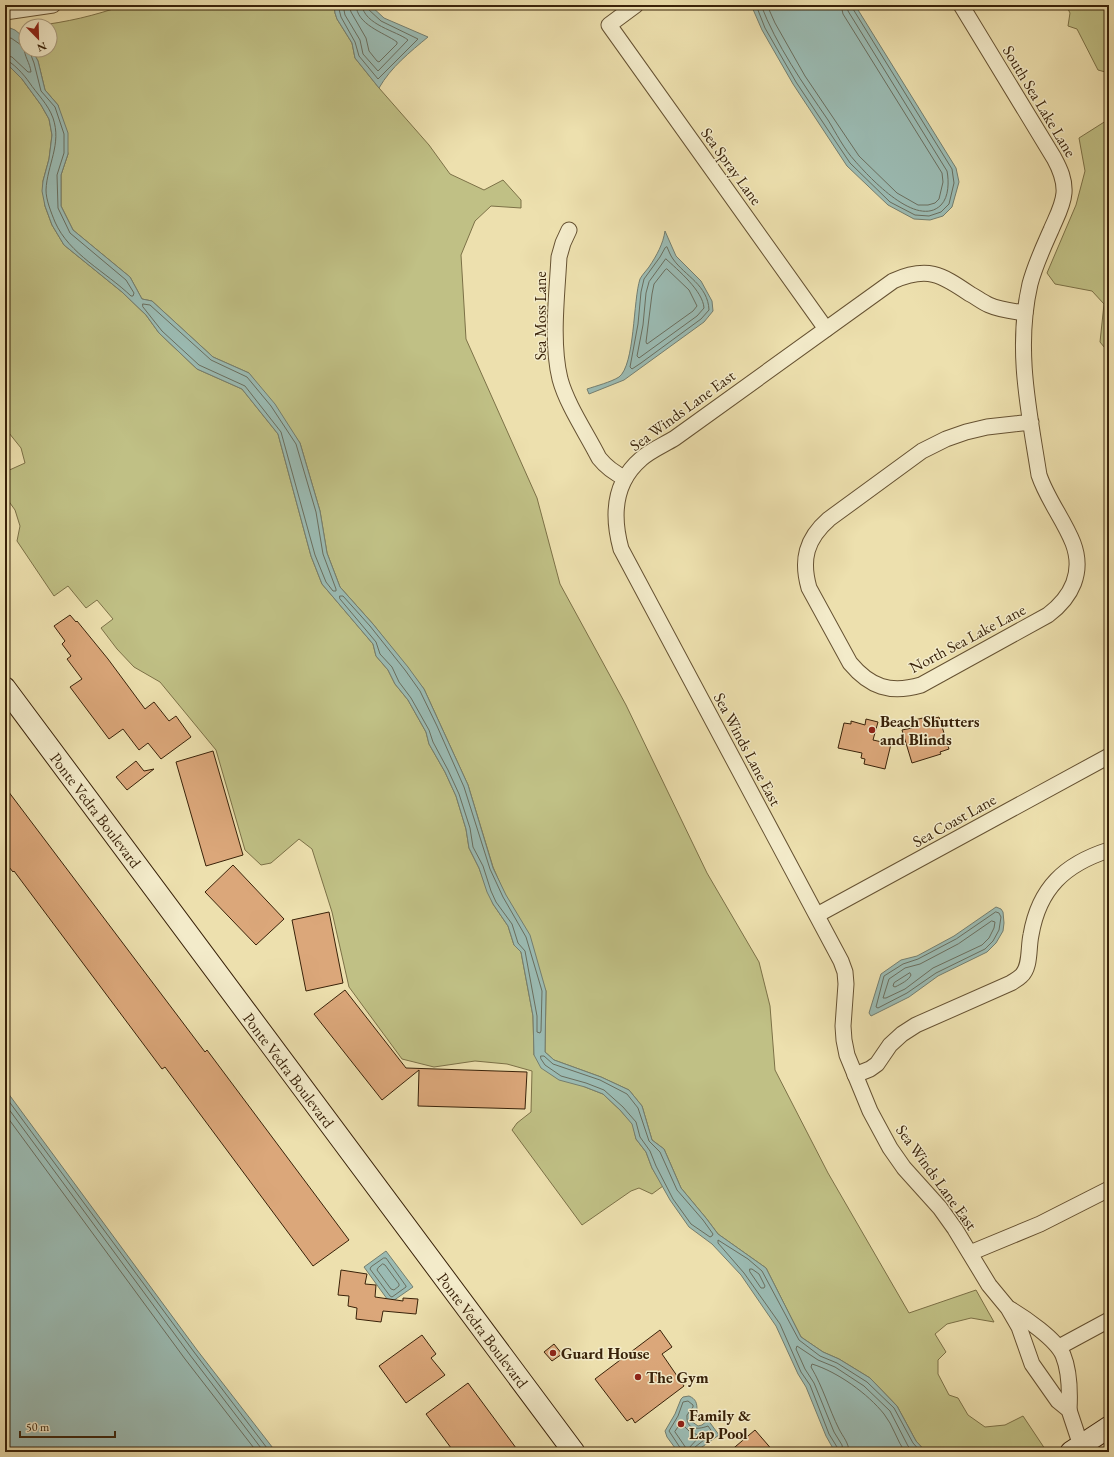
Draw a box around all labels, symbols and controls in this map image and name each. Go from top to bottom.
north arrow [18,18,58,58]
text: N [35,39,49,55]
street label: South Sea Lake Lane [998,42,1081,161]
street label: Sea Spray Lane [696,123,767,209]
street label: Sea Moss Lane [530,271,551,361]
street label: Sea Winds Lane East [625,365,739,456]
street label: North Sea Lake Lane [905,599,1029,678]
street label: Sea Winds Lane East [709,689,786,809]
place label: Beach Shutters and Blinds [880,711,980,750]
marker: Beach Shutters and Blinds [867,725,877,735]
street label: Ponte Vedra Boulevard [45,748,147,873]
street label: Sea Coast Lane [909,789,1000,852]
street label: Ponte Vedra Boulevard [238,1008,340,1133]
street label: Sea Winds Lane East [891,1120,982,1234]
street label: Ponte Vedra Boulevard [432,1268,534,1393]
place label: Guard House [561,1343,650,1364]
marker: Guard House [548,1348,558,1358]
place label: The Gym [646,1367,709,1388]
marker: The Gym [633,1372,643,1382]
place label: Family & Lap Pool [689,1405,751,1444]
scale bar [20,1413,115,1439]
text: 50 m [26,1419,50,1435]
marker: Family & Lap Pool [676,1419,686,1429]

